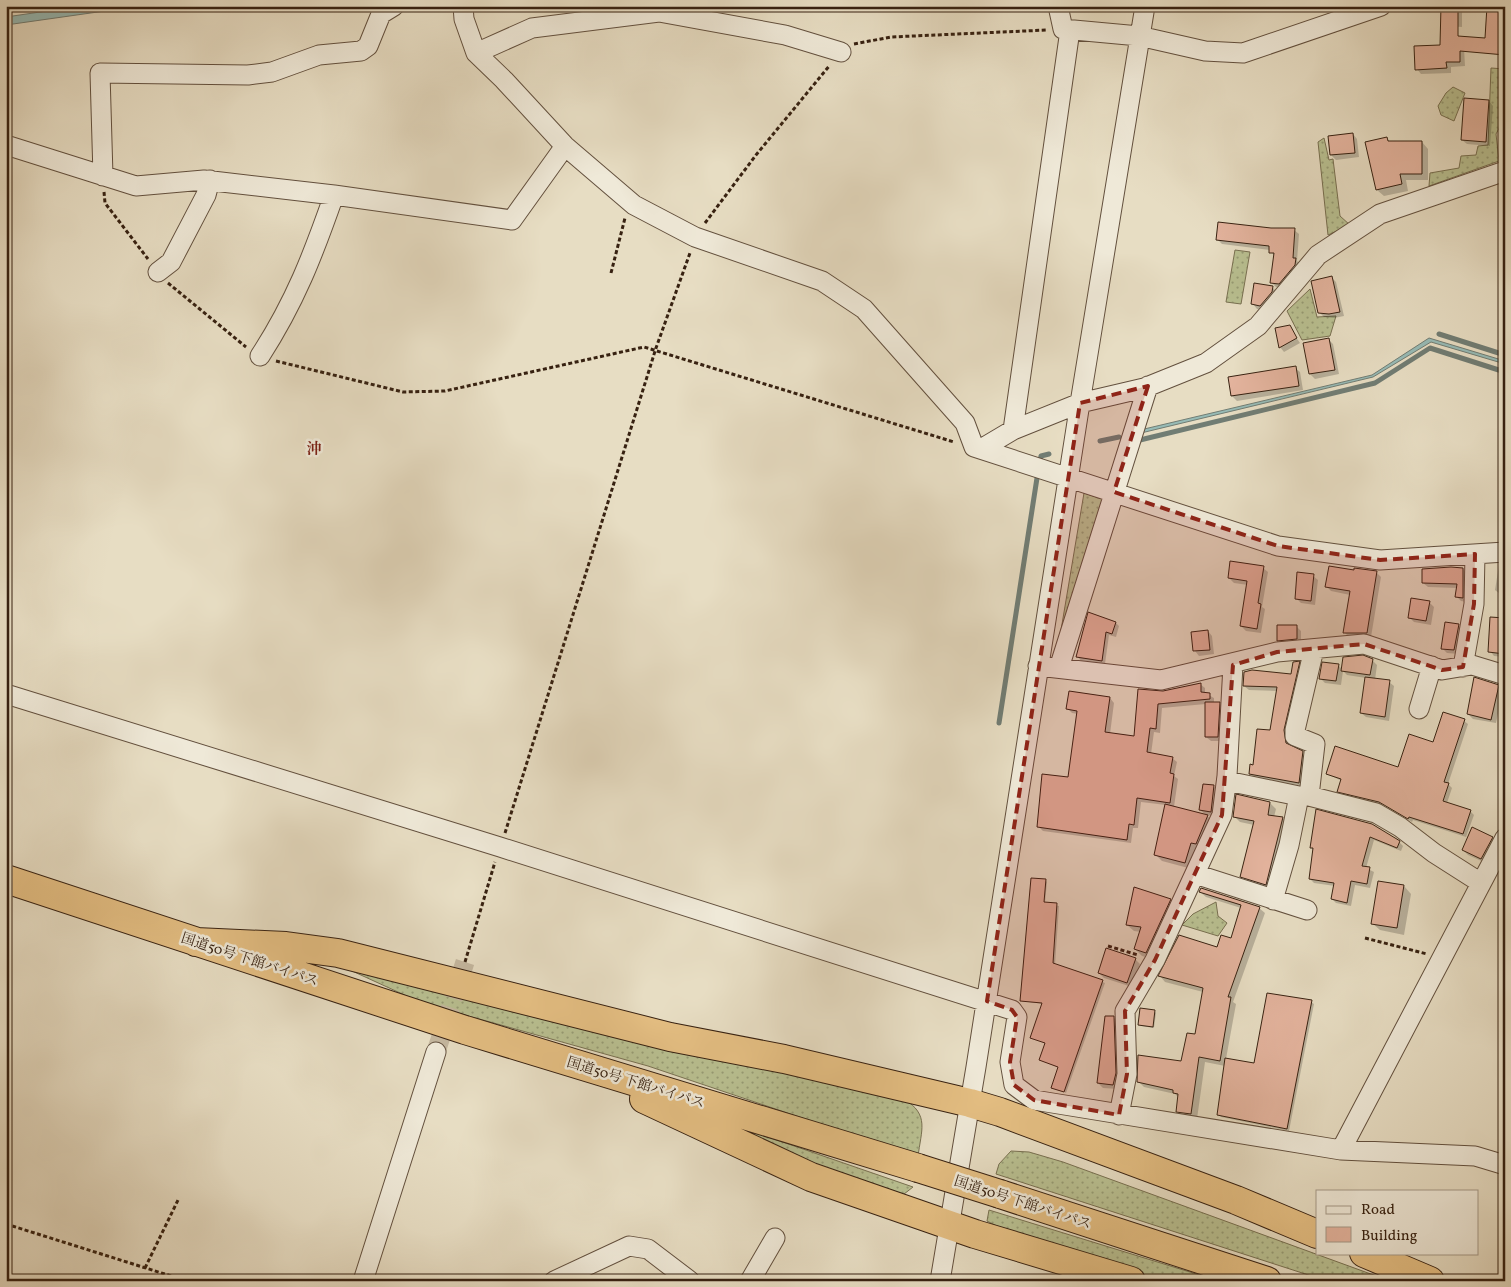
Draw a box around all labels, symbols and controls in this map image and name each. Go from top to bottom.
district label: 沖 [306,440,322,461]
street label: 国道50号 下館バイパス [178,929,321,992]
street label: 国道50号 下館バイパス [564,1053,707,1113]
street label: 国道50号 下館バイパス [951,1172,1094,1235]
legend [1316,1190,1478,1254]
text: Road [1361,1200,1395,1221]
text: Building [1361,1226,1418,1247]

